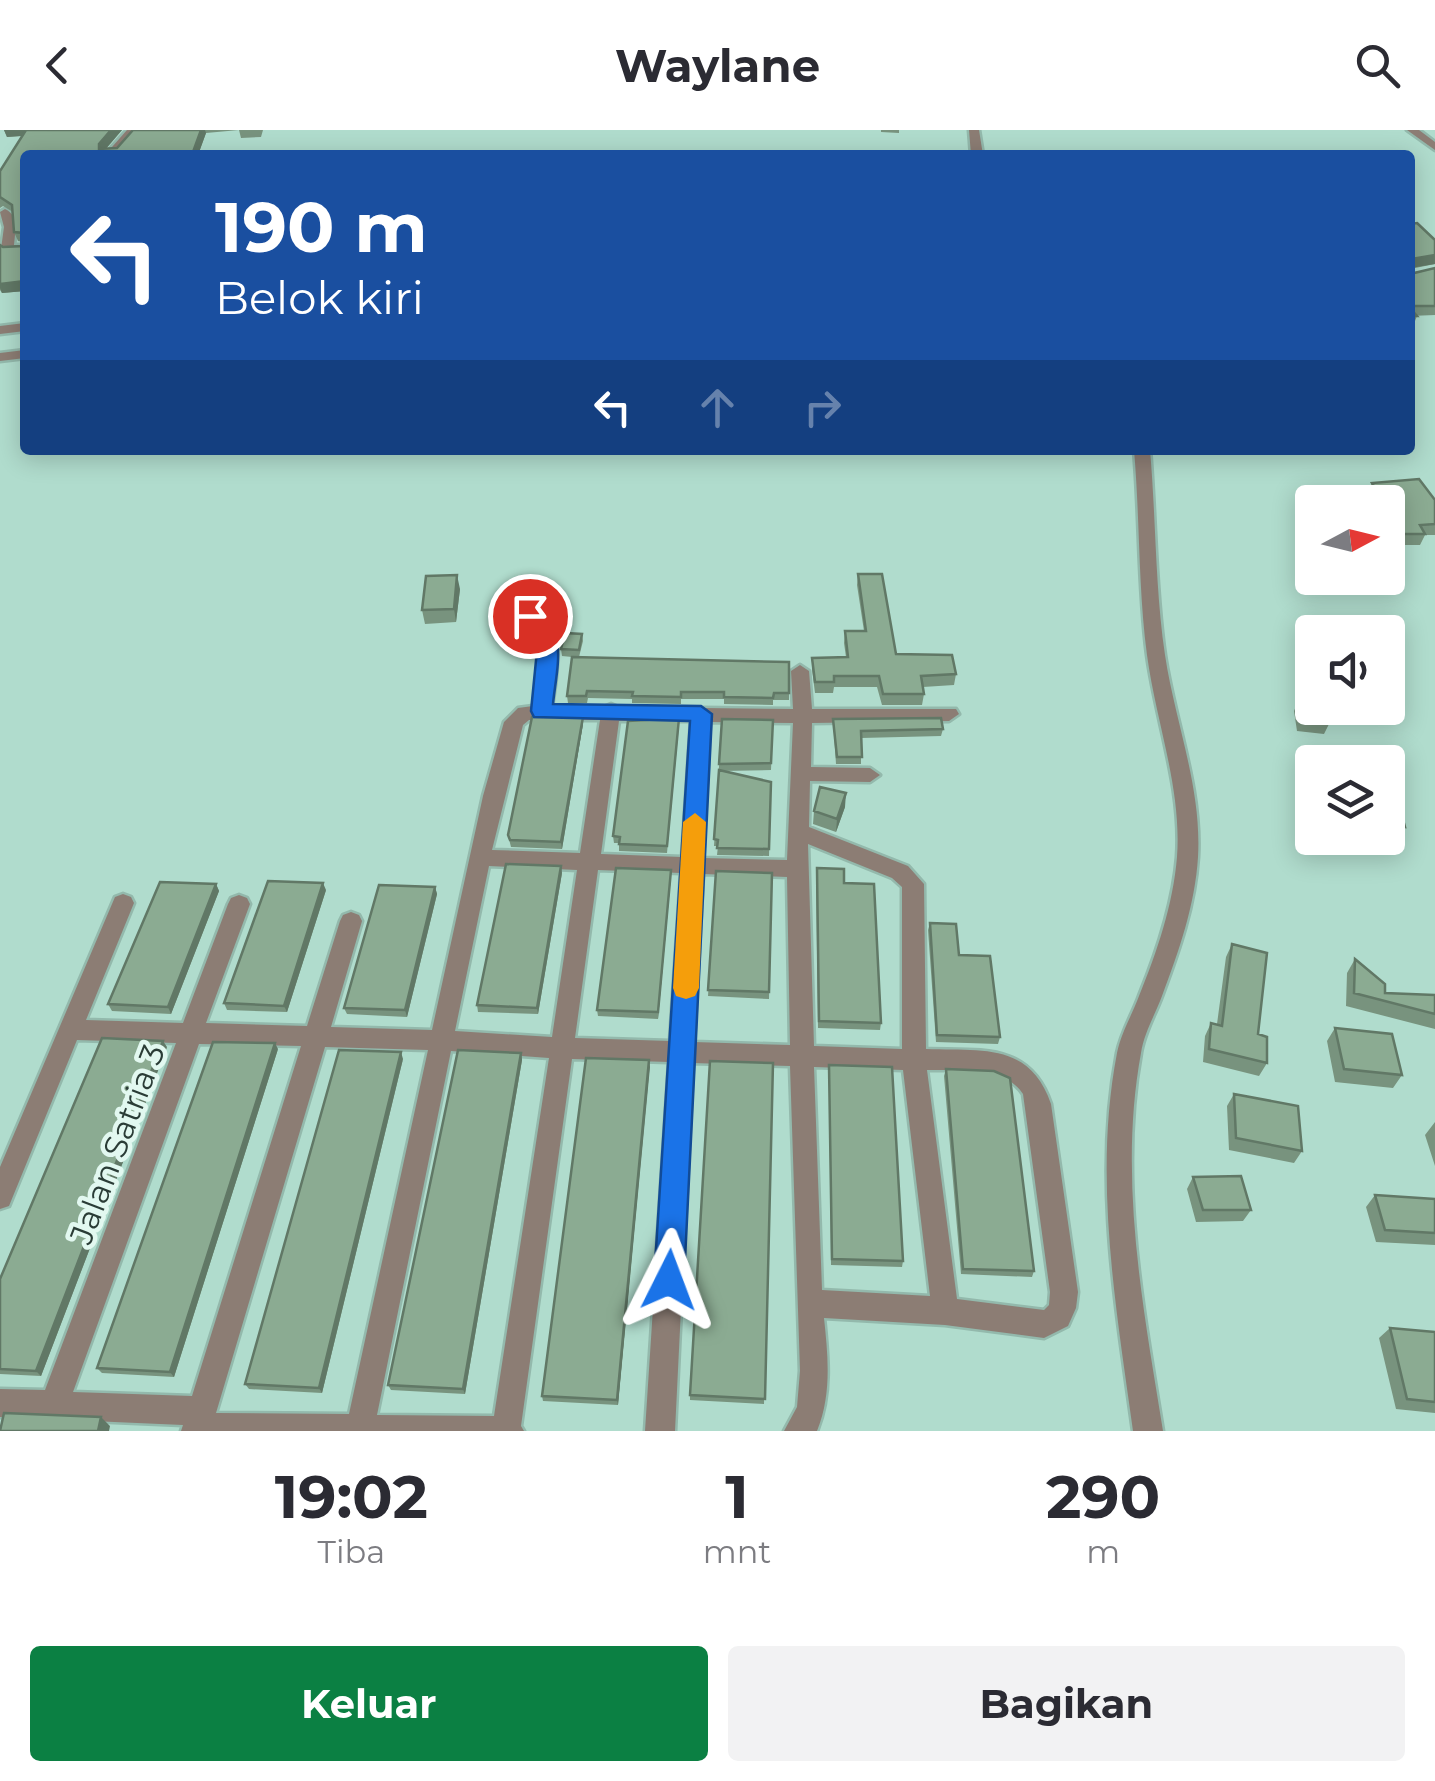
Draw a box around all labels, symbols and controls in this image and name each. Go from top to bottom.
icon: back [30,38,85,93]
text: Waylane [615,38,820,93]
icon: search [1350,38,1405,93]
text: 190 m [215,184,428,270]
icon: left [50,190,180,320]
text: Belok kiri [215,270,424,325]
icon: left [585,380,640,435]
icon: ahead [690,380,745,435]
icon: right [795,380,850,435]
north arrow [1295,485,1405,595]
map controls [1295,485,1405,855]
pin [488,574,573,659]
icon: arrive [503,589,558,644]
button: sound [1295,615,1405,725]
button: layers [1295,745,1405,855]
street label: Jalan Satria 3 [61,1039,173,1250]
position arrow [617,1228,721,1332]
text: 19:02 [275,1460,428,1533]
text: 1 [725,1460,749,1533]
text: 290 [1046,1460,1160,1533]
text: Tiba [318,1532,385,1571]
text: mnt [703,1532,771,1571]
text: m [1086,1532,1120,1571]
button: Keluar [30,1646,708,1761]
button: Bagikan [728,1646,1405,1761]

